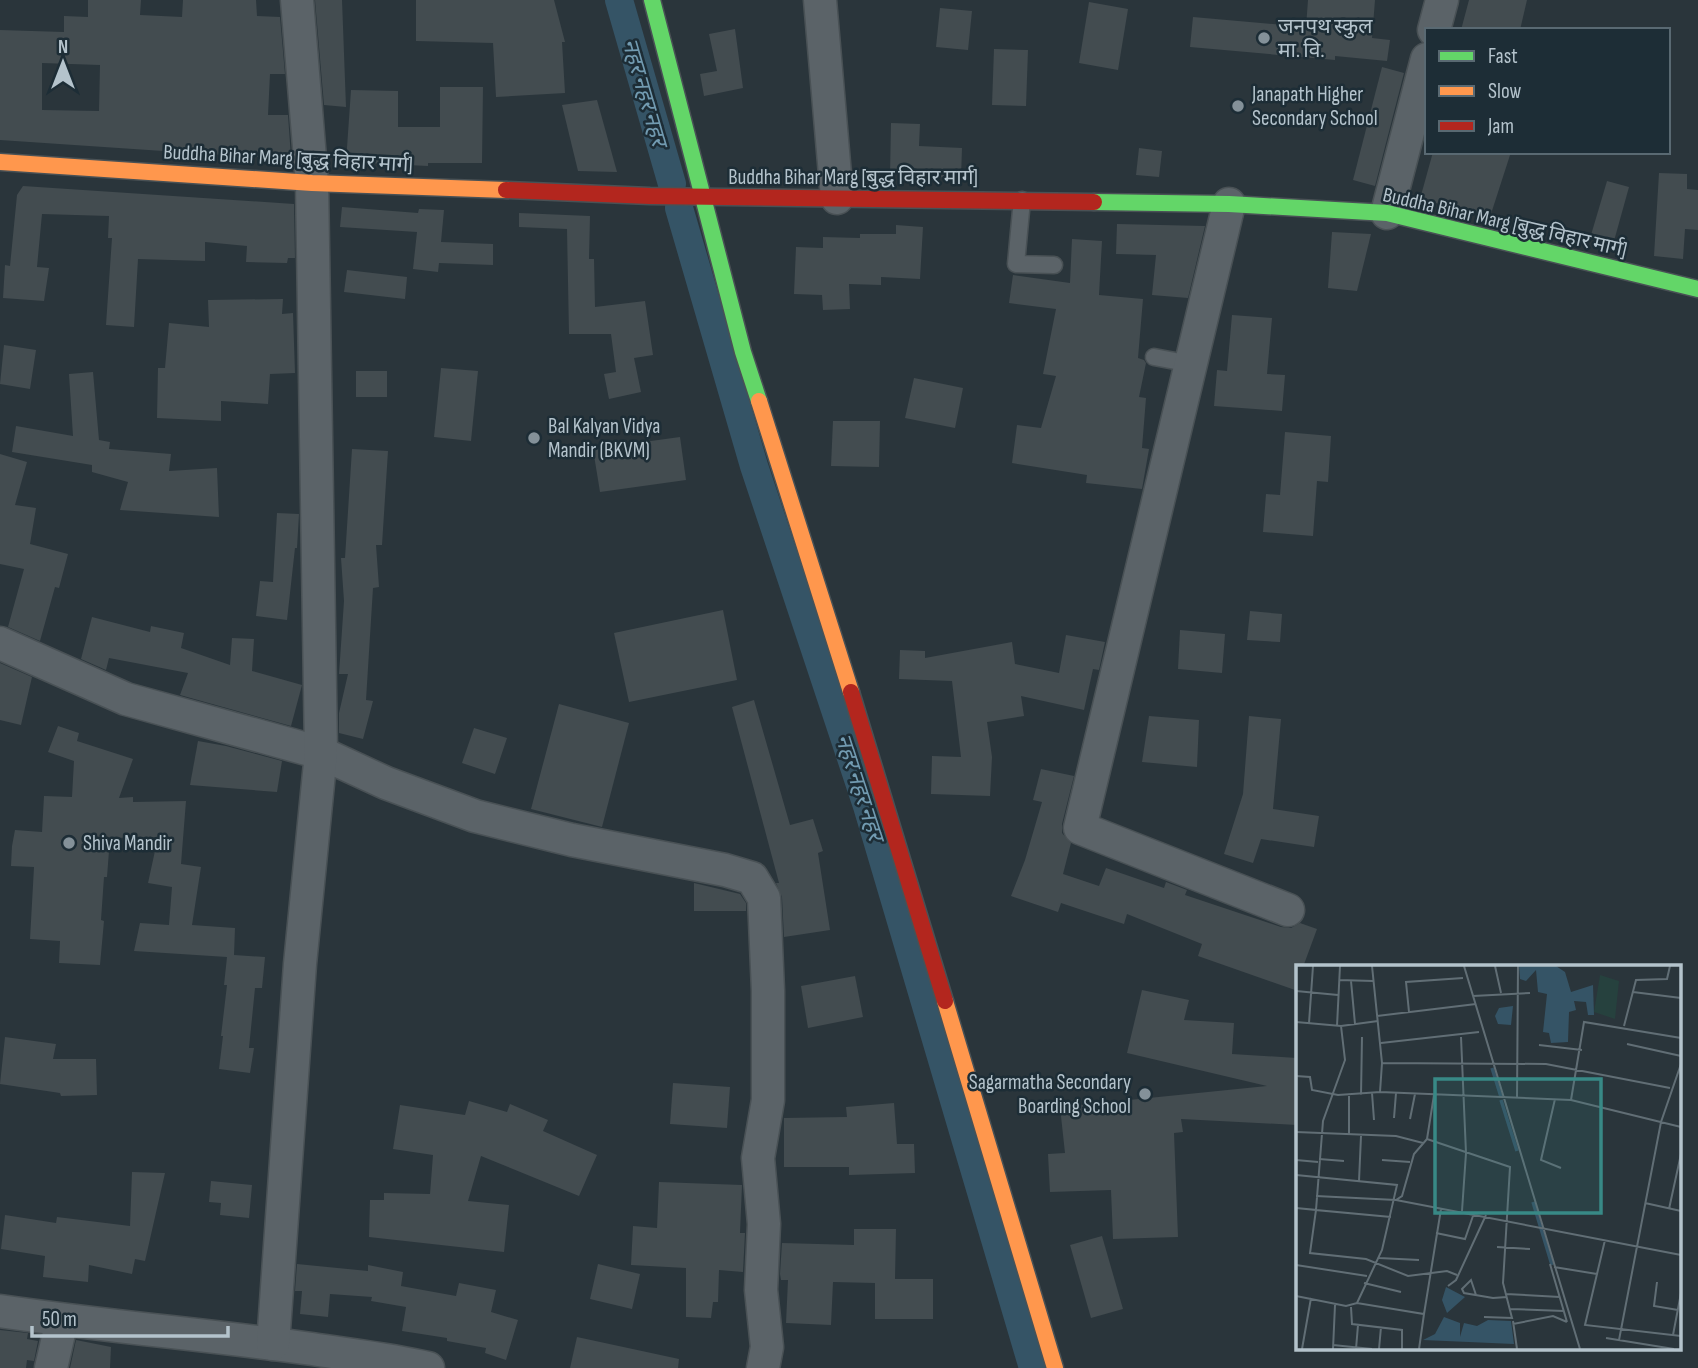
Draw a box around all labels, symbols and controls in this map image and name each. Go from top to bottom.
place label: जनपथ स्कुल मा. वि. [1278,14,1373,63]
north arrow [28,28,98,98]
legend [1425,28,1670,154]
marker: जनपथ स्कुल मा. वि. [1256,30,1272,46]
water label: नहर नहर नहर [615,35,674,154]
text: N [58,36,68,59]
text: Fast [1488,44,1518,69]
text: Slow [1488,79,1522,104]
place label: Janapath Higher Secondary School [1251,82,1378,131]
marker: Janapath Higher Secondary School [1230,98,1246,114]
text: Jam [1487,114,1514,139]
street label: Buddha Bihar Marg [बुद्ध विहार मार्ग] [163,139,413,178]
street label: Buddha Bihar Marg [बुद्ध विहार मार्ग] [728,165,978,190]
street label: Buddha Bihar Marg [बुद्ध विहार मार्ग] [1380,182,1629,263]
place label: Bal Kalyan Vidya Mandir (BKVM) [548,414,660,463]
marker: Bal Kalyan Vidya Mandir (BKVM) [526,430,542,446]
water label: नहर नहर नहर [829,730,891,849]
place label: Shiva Mandir [83,831,172,856]
marker: Shiva Mandir [61,835,77,851]
inset map [1296,965,1680,1350]
place label: Sagarmatha Secondary Boarding School [969,1070,1131,1119]
marker: Sagarmatha Secondary Boarding School [1137,1086,1153,1102]
scale bar [32,1294,228,1338]
text: 50 m [42,1307,77,1332]

